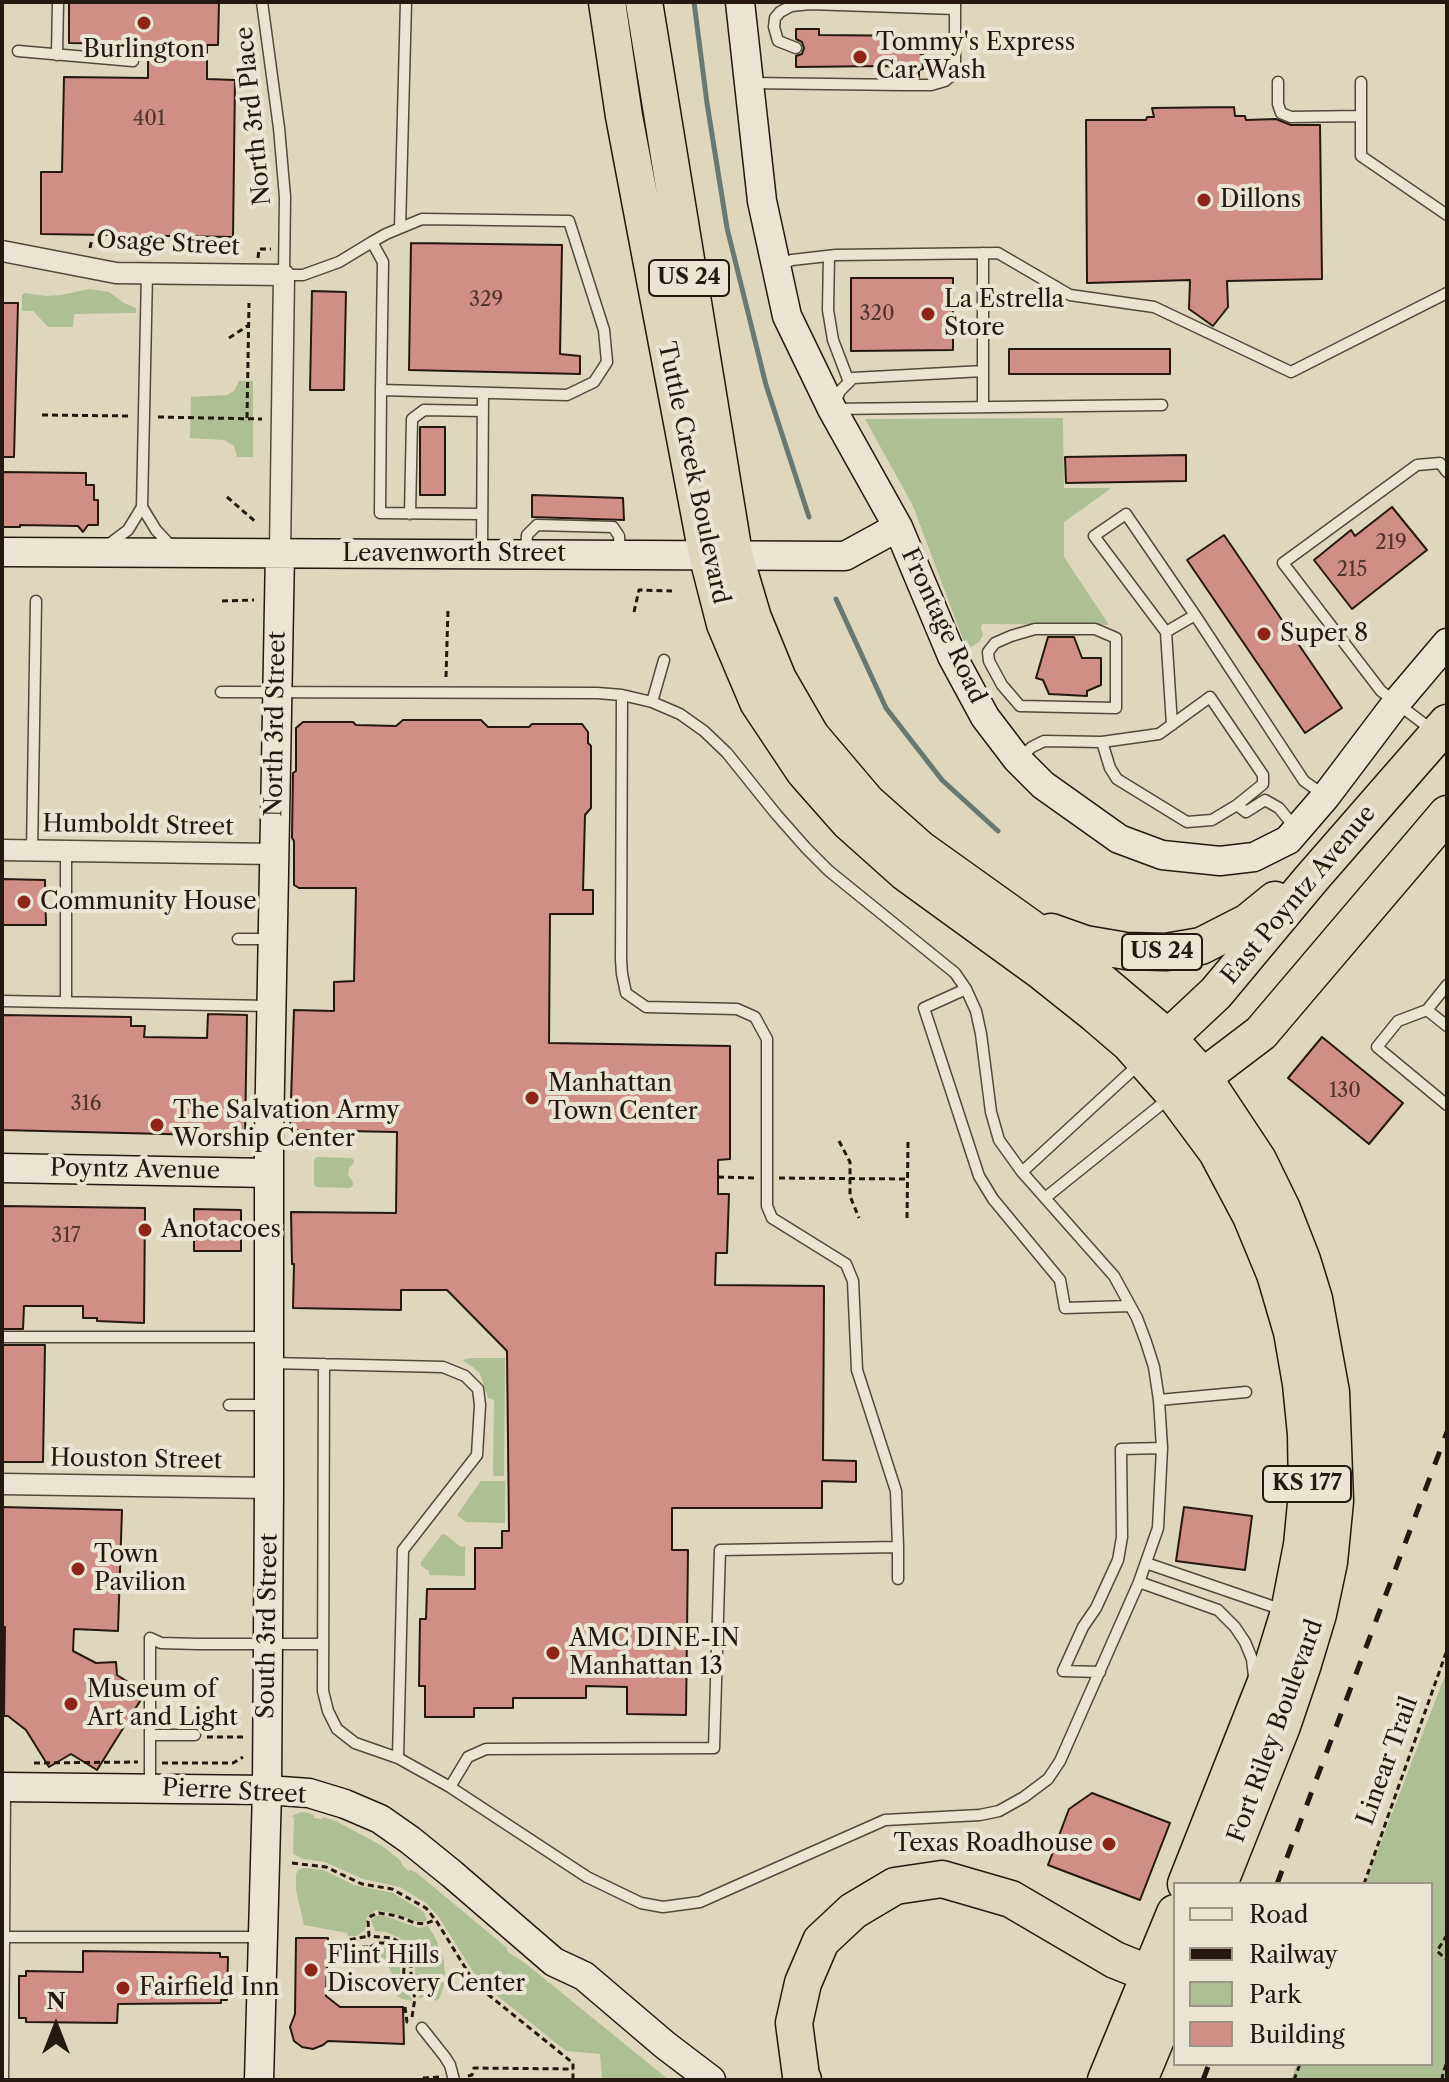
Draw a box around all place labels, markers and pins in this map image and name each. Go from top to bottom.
marker: Burlington [135,14,153,32]
place label: Tommy's Express Car Wash [876,29,1075,85]
place label: Burlington [83,36,205,64]
marker: Tommy's Express Car Wash [851,48,869,66]
place label: Dillons [1220,186,1301,214]
marker: Dillons [1195,191,1213,209]
place label: La Estrella Store [944,286,1064,342]
marker: La Estrella Store [919,305,937,323]
place label: Super 8 [1280,620,1368,648]
marker: Super 8 [1255,625,1273,643]
place label: Community House [40,888,257,916]
marker: Community House [15,893,33,911]
place label: Manhattan Town Center [548,1070,698,1126]
marker: Manhattan Town Center [523,1089,541,1107]
place label: The Salvation Army Worship Center [173,1097,400,1153]
marker: The Salvation Army Worship Center [148,1116,166,1134]
place label: Anotacoes [161,1216,281,1244]
marker: Anotacoes [136,1221,154,1239]
place label: Town Pavilion [94,1541,186,1597]
marker: Town Pavilion [69,1560,87,1578]
place label: AMC DINE-IN Manhattan 13 [569,1625,740,1681]
marker: AMC DINE-IN Manhattan 13 [544,1644,562,1662]
place label: Museum of Art and Light [87,1676,238,1732]
marker: Museum of Art and Light [62,1695,80,1713]
place label: Texas Roadhouse [894,1830,1093,1858]
marker: Texas Roadhouse [1100,1835,1118,1853]
place label: Flint Hills Discovery Center [327,1942,525,1998]
marker: Flint Hills Discovery Center [302,1961,320,1979]
place label: Fairfield Inn [139,1974,280,2002]
marker: Fairfield Inn [114,1979,132,1997]

